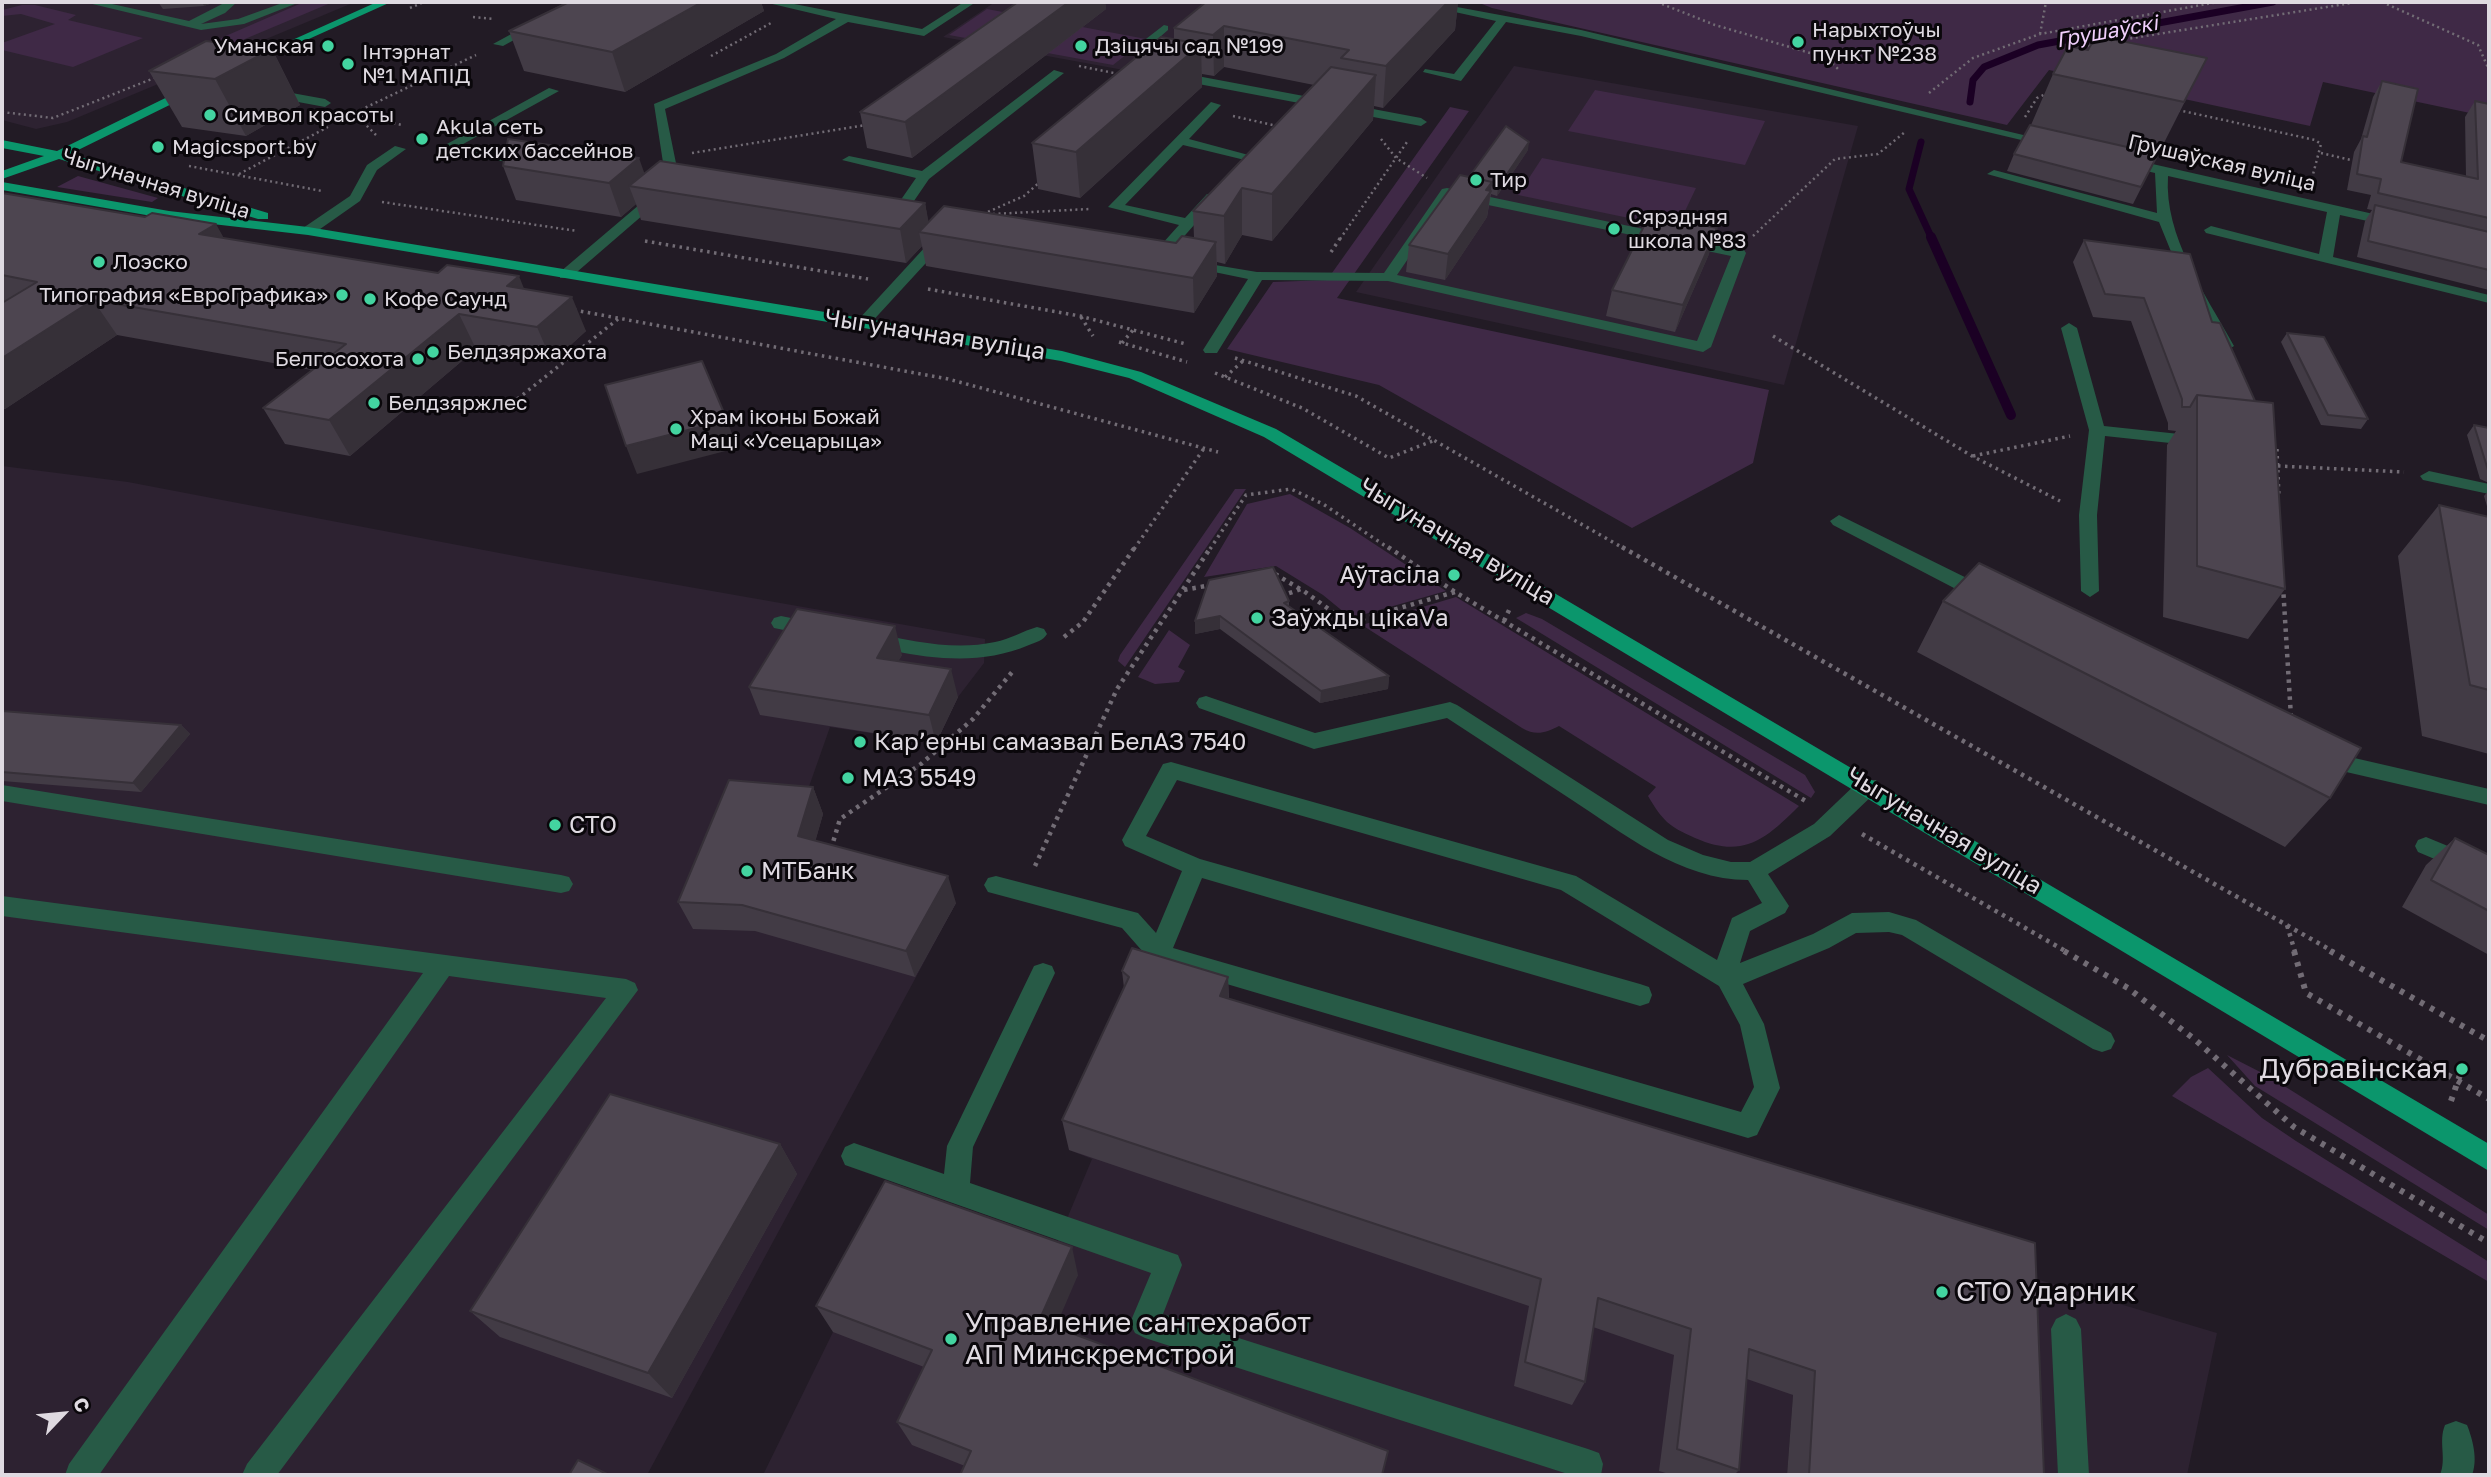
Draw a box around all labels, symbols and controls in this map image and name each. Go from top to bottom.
water label: Грушаўскі [2054,11,2160,53]
place label: Нарыхтоўчы пункт №238 [1812,17,1941,67]
place label: Уманская [214,33,314,59]
place label: Дзіцячы сад №199 [1095,33,1284,59]
marker: Нарыхтоўчы пункт №238 [1790,34,1806,50]
marker: Уманская [320,38,336,54]
marker: Дзіцячы сад №199 [1073,38,1089,54]
place label: Інтэрнат №1 МАПІД [362,39,470,89]
marker: Інтэрнат №1 МАПІД [340,56,356,72]
place label: Символ красоты [224,102,394,128]
marker: Символ красоты [202,107,218,123]
place label: Akula сеть детских бассейнов [436,114,633,164]
street label: Грушаўская вуліца [2126,129,2318,197]
marker: Akula сеть детских бассейнов [414,131,430,147]
place label: Magicsport.by [172,134,317,160]
marker: Magicsport.by [150,139,166,155]
street label: Чыгуначная вуліца [59,143,253,225]
place label: Тир [1490,167,1527,193]
marker: Тир [1468,172,1484,188]
place label: Сярэдняя школа №83 [1628,204,1747,254]
marker: Сярэдняя школа №83 [1606,221,1622,237]
place label: Лоэско [113,249,188,275]
marker: Лоэско [91,254,107,270]
place label: Типография «ЕвроГрафика» [39,282,328,308]
place label: Кофе Саунд [384,286,507,312]
marker: Типография «ЕвроГрафика» [334,287,350,303]
marker: Кофе Саунд [362,291,378,307]
street label: Чыгуначная вуліца [823,303,1047,367]
place label: Белдзяржахота [447,339,607,365]
marker: Белдзяржахота [425,344,441,360]
place label: Белгосохота [275,346,404,372]
marker: Белгосохота [410,351,426,367]
place label: Белдзяржлес [388,390,528,416]
marker: Белдзяржлес [366,395,382,411]
place label: Храм іконы Божай Маці «Усецарыца» [690,404,882,454]
marker: Храм іконы Божай Маці «Усецарыца» [668,421,684,437]
street label: Чыгуначная вуліца [1354,472,1560,612]
place label: Аўтасіла [1339,561,1440,589]
marker: Аўтасіла [1446,567,1462,583]
place label: Заўжды цікаVа [1271,604,1449,632]
marker: Заўжды цікаVа [1249,610,1265,626]
place label: Карʼерны самазвал БелАЗ 7540 [874,728,1246,756]
marker: Карʼерны самазвал БелАЗ 7540 [852,734,868,750]
street label: Чыгуначная вуліца [1841,761,2047,901]
place label: МАЗ 5549 [862,764,977,792]
marker: МАЗ 5549 [840,770,856,786]
place label: СТО [569,811,617,839]
marker: СТО [547,817,563,833]
place label: МТБанк [761,857,854,885]
marker: МТБанк [739,863,755,879]
place label: Дубравінская [2259,1052,2448,1086]
marker: Дубравінская [2454,1061,2470,1077]
place label: СТО Ударник [1956,1275,2136,1309]
marker: СТО Ударник [1934,1284,1950,1300]
place label: Управление сантехработ АП Минскремстрой [965,1306,1311,1372]
marker: Управление сантехработ АП Минскремстрой [943,1331,959,1347]
north arrow [28,1379,98,1449]
text: С [69,1393,96,1416]

